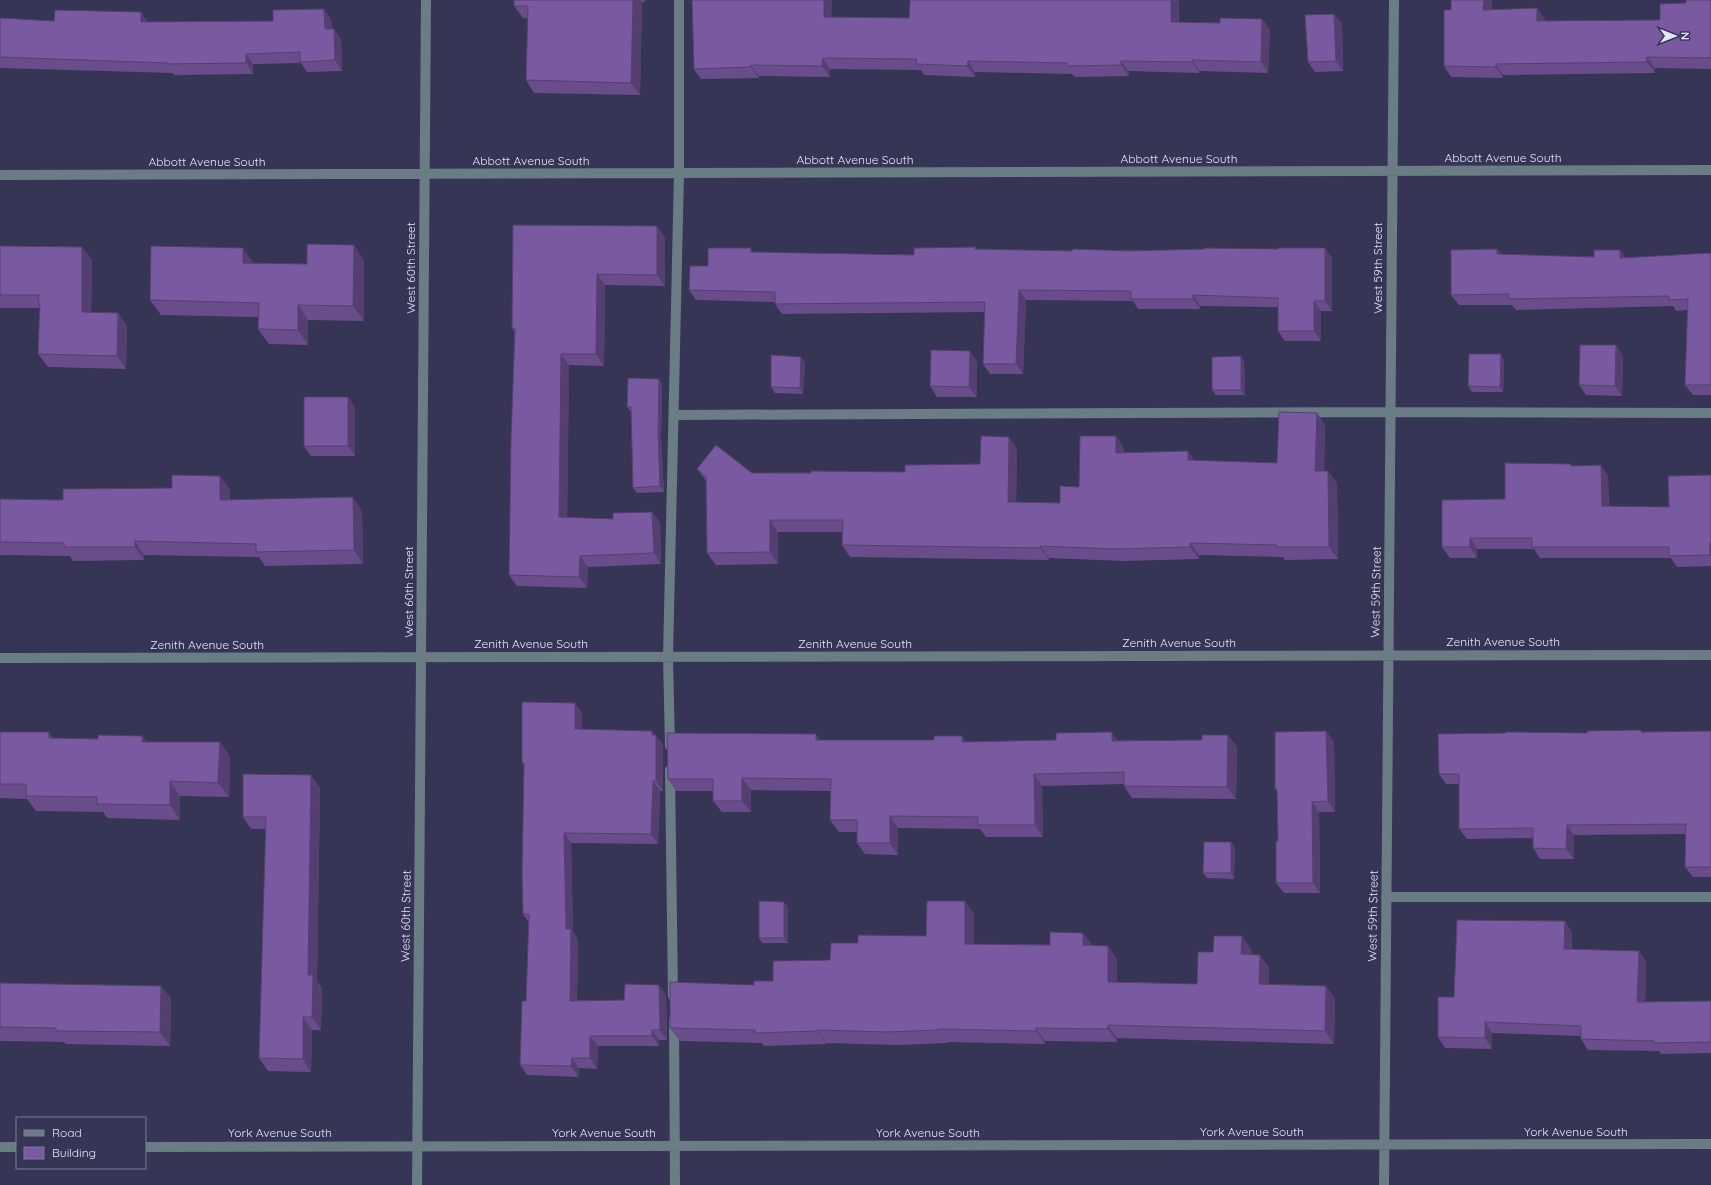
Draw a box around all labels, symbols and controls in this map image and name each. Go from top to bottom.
north arrow [1655,16,1695,56]
text: N [1678,32,1692,40]
street label: Abbott Avenue South [1445,150,1562,165]
street label: Abbott Avenue South [1121,151,1238,166]
street label: Abbott Avenue South [797,152,914,167]
street label: Abbott Avenue South [473,153,590,168]
street label: Abbott Avenue South [149,154,266,169]
street label: West 60th Street [403,222,418,314]
street label: West 59th Street [1370,222,1385,314]
street label: West 60th Street [401,546,416,638]
street label: West 59th Street [1367,546,1384,638]
street label: Zenith Avenue South [1446,634,1560,649]
street label: Zenith Avenue South [1122,635,1236,650]
street label: Zenith Avenue South [474,636,588,651]
street label: Zenith Avenue South [798,636,912,651]
street label: Zenith Avenue South [150,637,264,652]
street label: West 60th Street [397,870,414,962]
street label: West 59th Street [1364,870,1381,962]
legend [16,1117,146,1169]
street label: York Avenue South [1200,1124,1304,1139]
street label: York Avenue South [1524,1124,1628,1139]
text: Road [52,1125,82,1140]
street label: York Avenue South [228,1125,332,1140]
street label: York Avenue South [552,1125,656,1140]
street label: York Avenue South [876,1125,980,1140]
text: Building [52,1145,96,1160]

